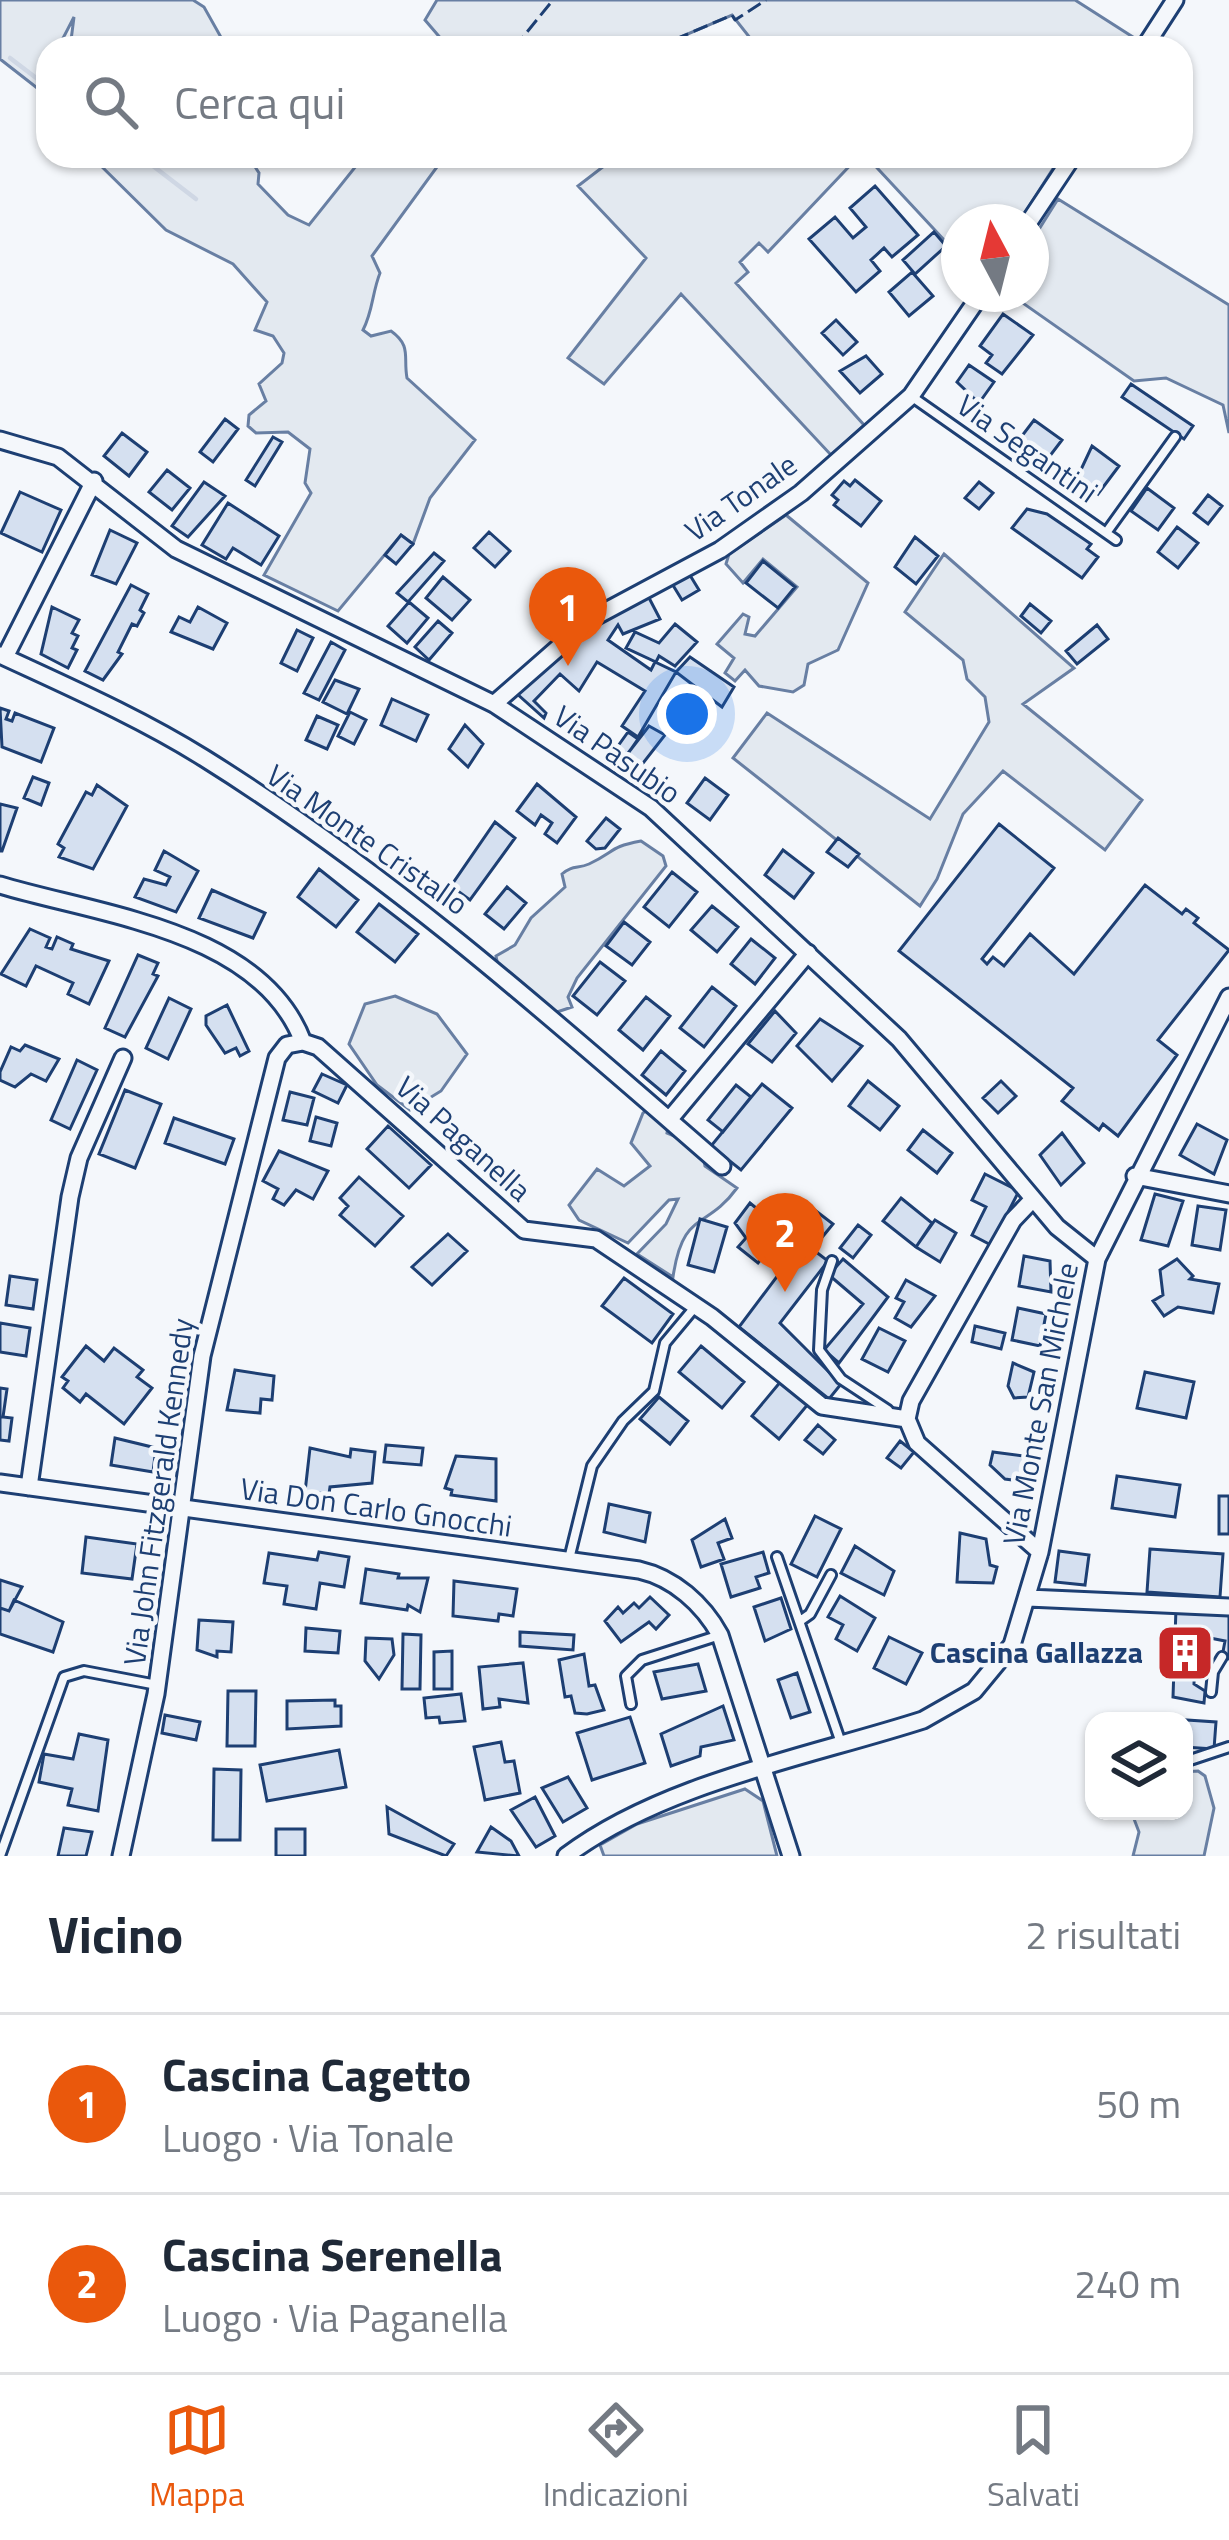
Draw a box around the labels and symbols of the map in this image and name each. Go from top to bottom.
north arrow [941,204,1049,312]
street label: Via Segantini [947,382,1108,514]
street label: Via Tonale [675,442,806,553]
pin: 1 [529,567,607,666]
your location [657,684,717,744]
street label: Via Pasubio [544,693,691,815]
street label: Via Monte Cristallo [257,752,478,926]
street label: Via Paganella [386,1065,542,1212]
pin: 2 [746,1193,824,1292]
street label: Via Monte San Michele [990,1259,1090,1549]
street label: Via John Fitzgerald Kennedy [111,1315,205,1668]
street label: Via Don Carlo Gnocchi [237,1465,515,1549]
building icon: Cascina Gallazza [1154,1622,1216,1684]
place label: Cascina Gallazza [930,1629,1143,1675]

